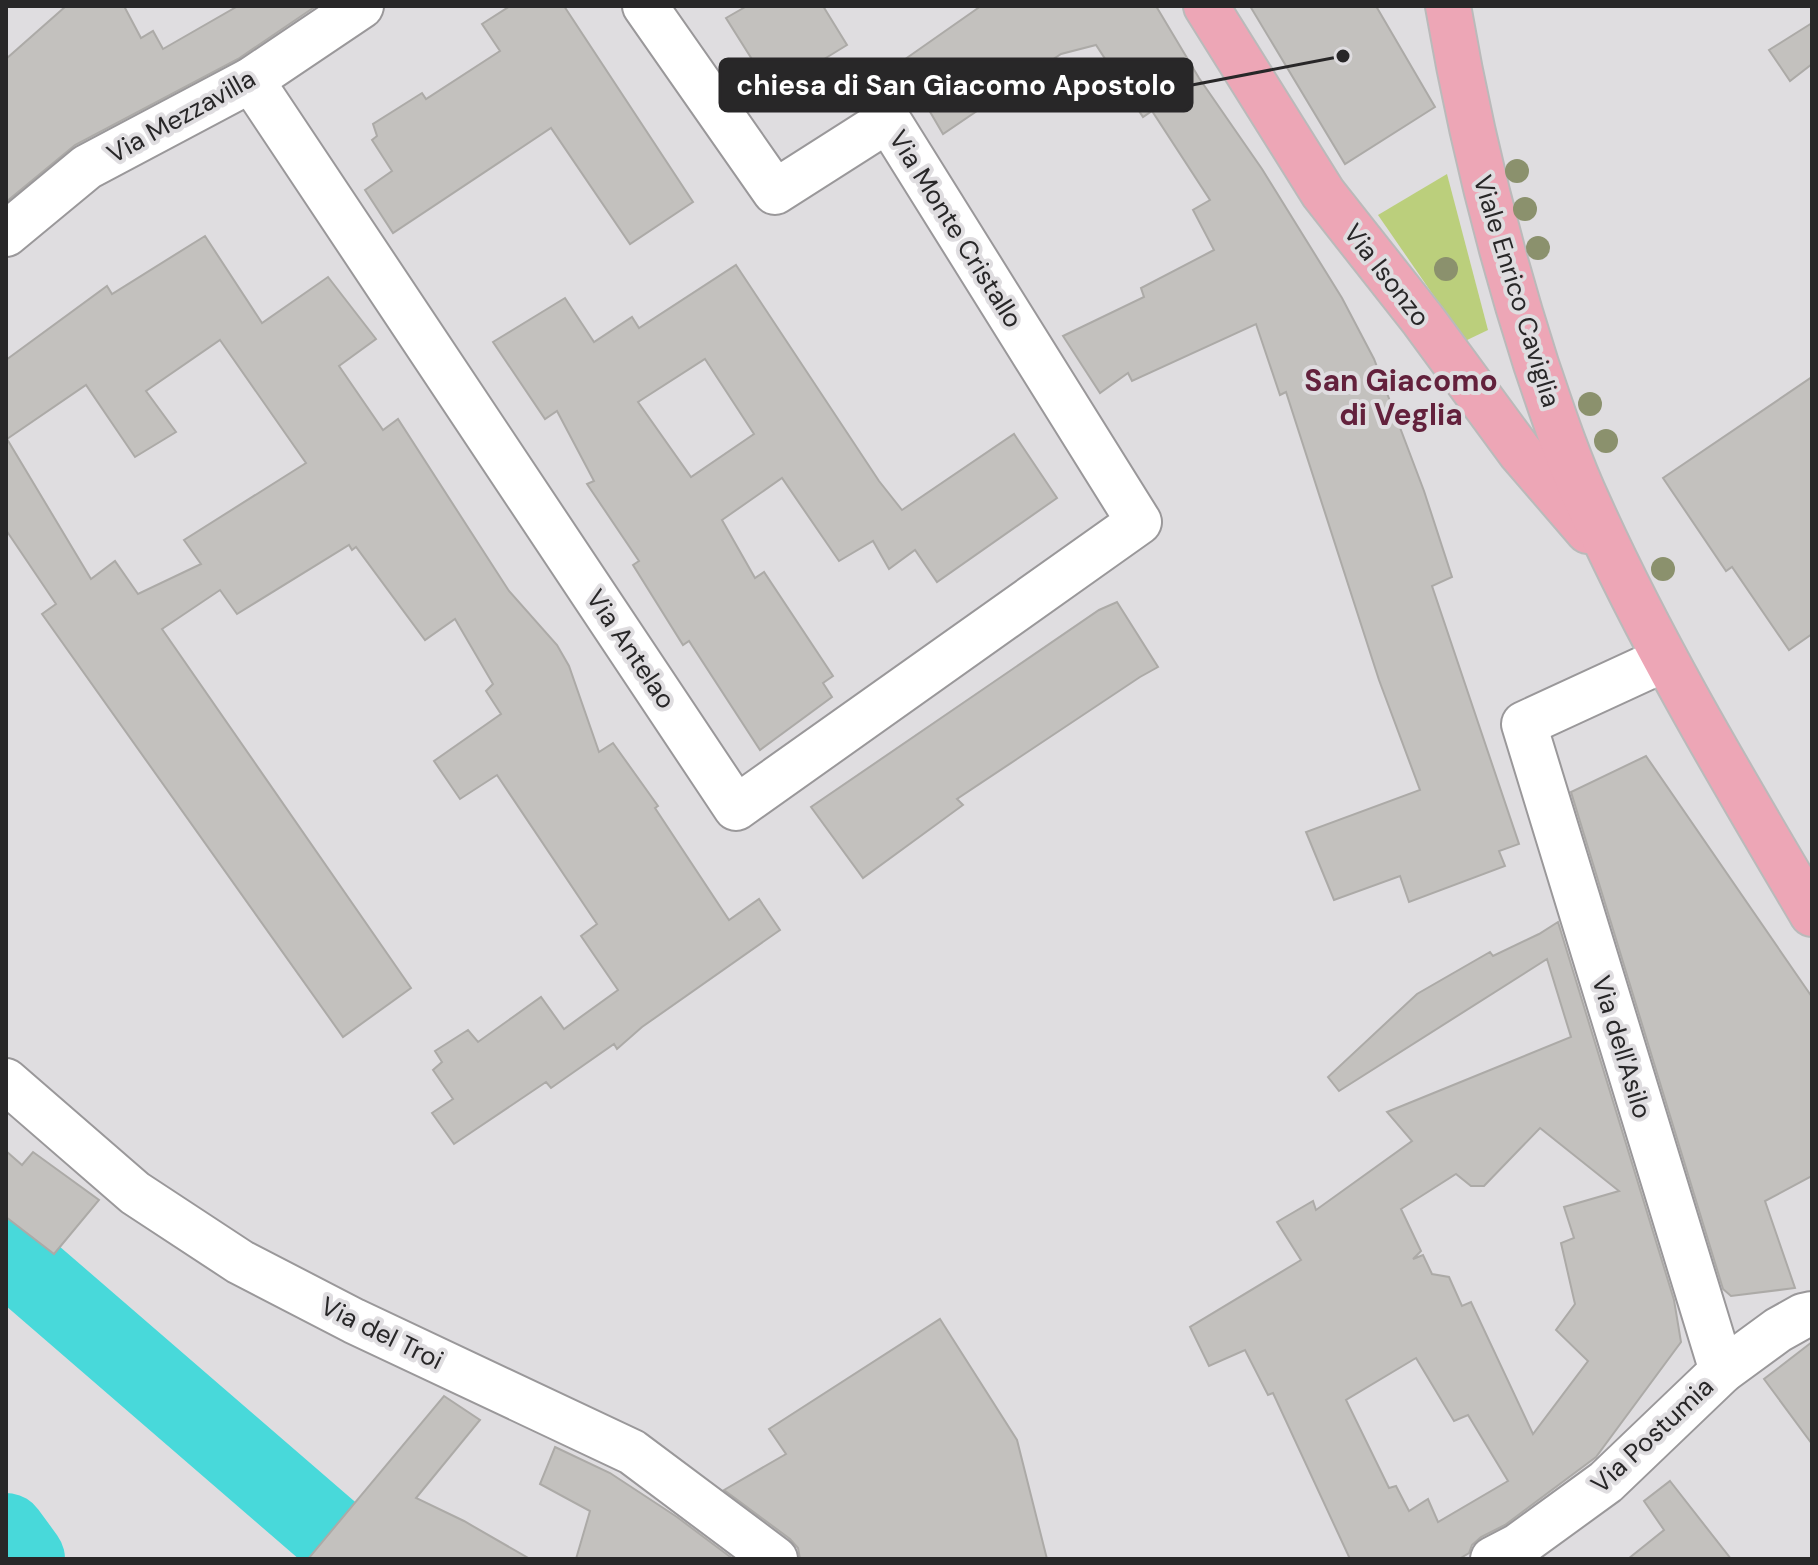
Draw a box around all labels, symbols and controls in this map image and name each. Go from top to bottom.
callout: chiesa di San Giacomo Apostolo [720,59,1192,111]
street label: Via Mezzavilla [101,61,261,171]
text: chiesa di San Giacomo Apostolo [736,67,1176,104]
street label: Via Monte Cristallo [882,124,1030,334]
street label: Viale Enrico Caviglia [1466,171,1568,411]
street label: Via Isonzo [1336,217,1438,333]
district label: San Giacomo di Veglia [1304,361,1498,434]
street label: Via Antelao [579,583,683,715]
street label: Via dell'Asilo [1584,971,1660,1123]
street label: Via del Troi [315,1289,449,1377]
street label: Via Postumia [1584,1370,1720,1500]

